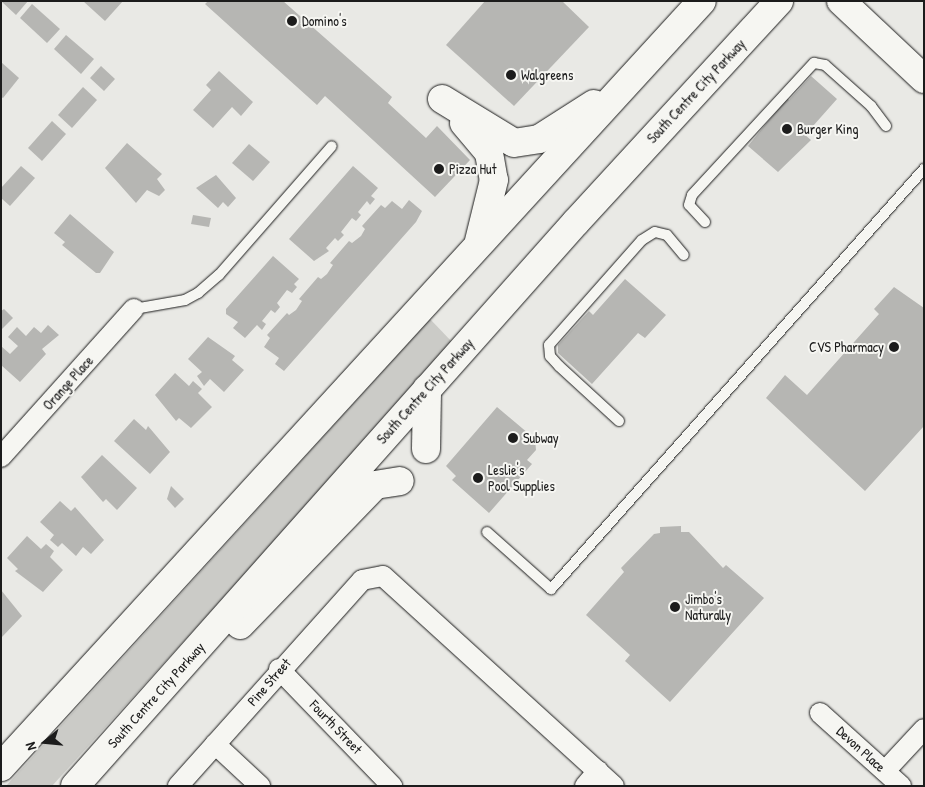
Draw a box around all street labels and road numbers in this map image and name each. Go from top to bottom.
street label: South Centre City Parkway [643,35,749,147]
street label: South Centre City Parkway [373,335,477,447]
street label: Orange Place [39,352,97,414]
street label: South Centre City Parkway [104,639,208,751]
street label: Pine Street [244,655,294,709]
street label: Fourth Street [306,697,366,757]
street label: Devon Place [833,723,889,775]

